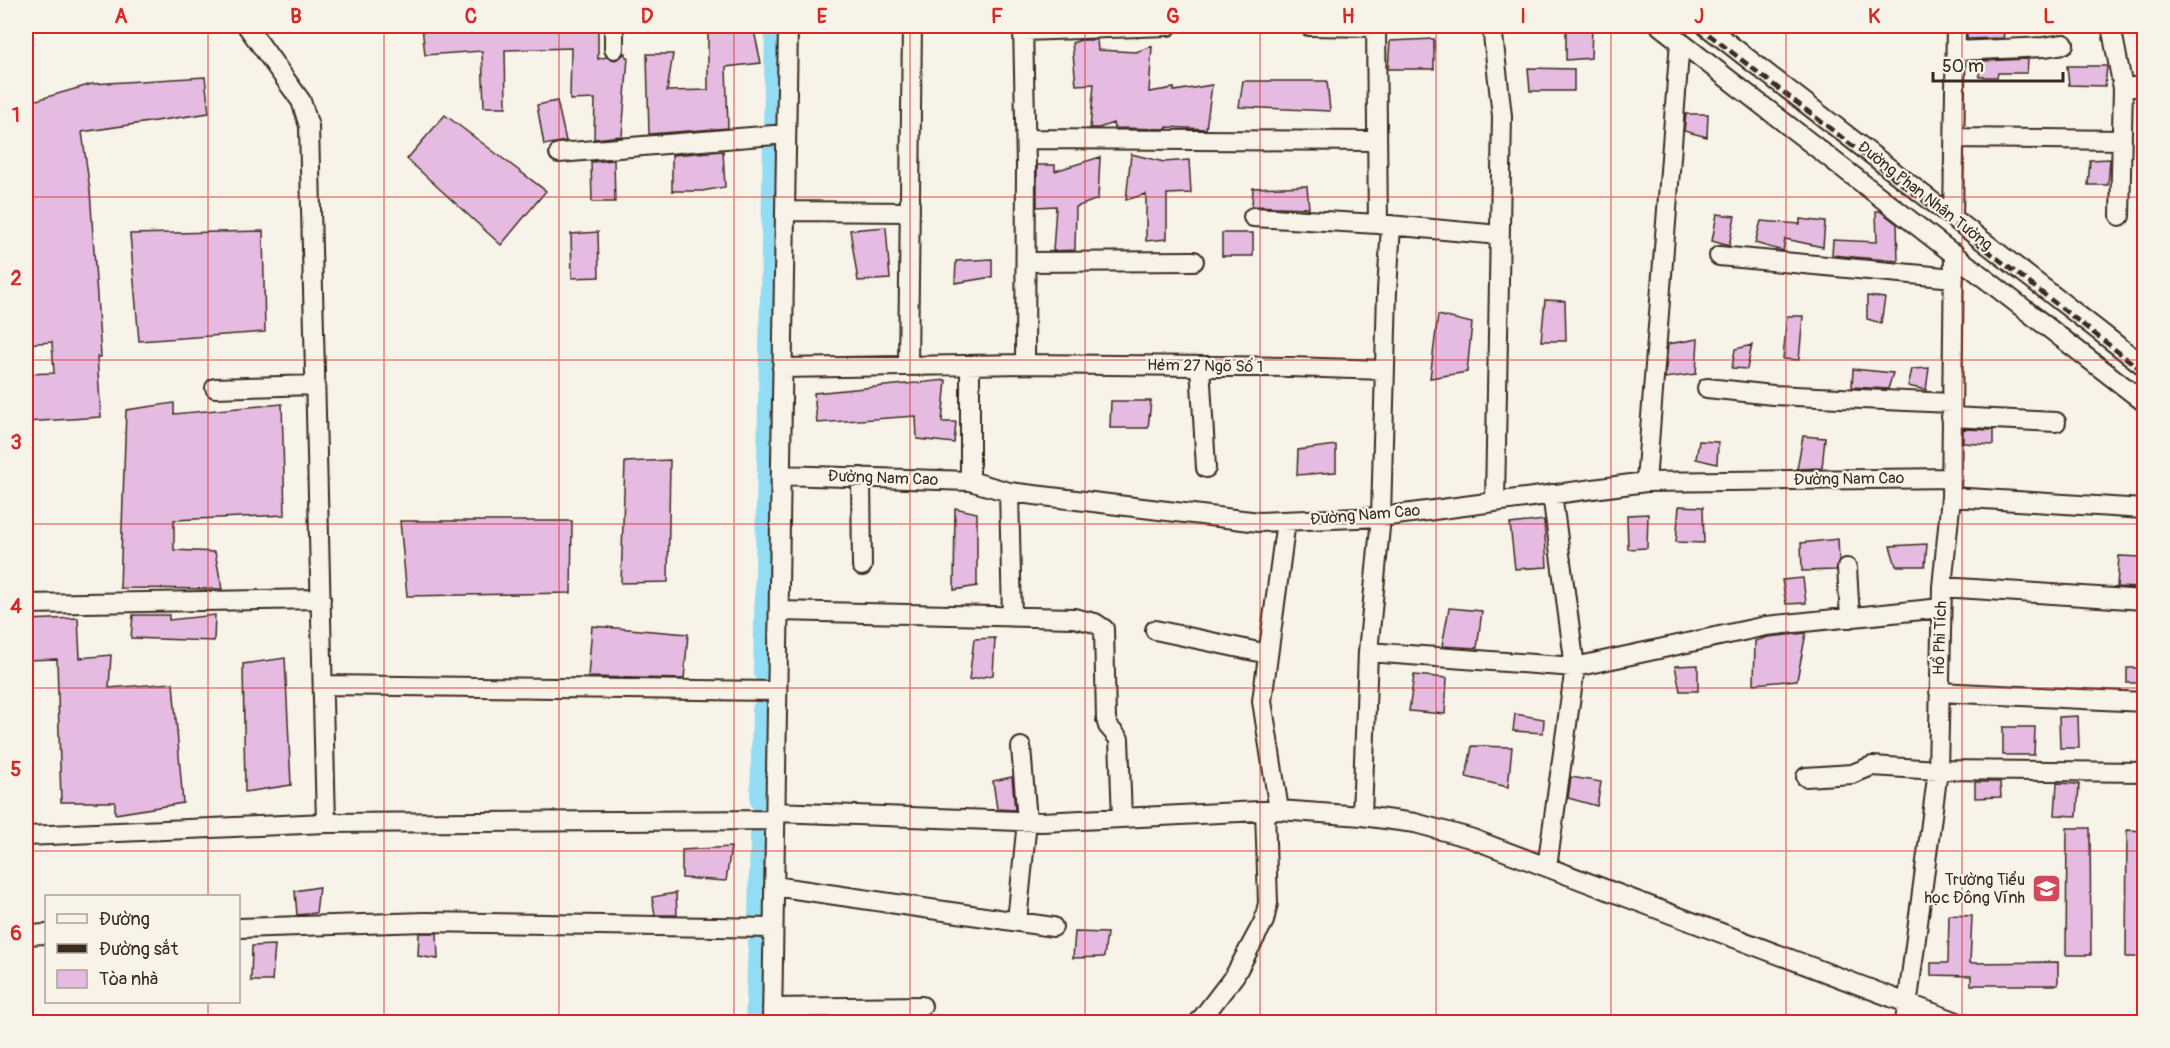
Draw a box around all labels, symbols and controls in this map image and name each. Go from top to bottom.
text: A [115,4,128,29]
text: B [290,4,302,29]
text: C [465,4,477,29]
text: D [641,4,654,29]
text: E [817,4,828,29]
text: F [991,4,1003,29]
text: G [1166,4,1180,29]
text: H [1342,4,1355,29]
text: I [1520,4,1526,29]
text: J [1694,4,1704,29]
text: K [1868,4,1880,29]
text: L [2043,4,2055,29]
scale bar [1933,45,2064,83]
text: 50 m [1942,55,1984,78]
text: 1 [12,103,20,128]
street label: Đường Phan Nhân Tường [1853,137,1997,255]
text: 2 [10,266,22,291]
street label: Hẻm 27 Ngõ Số 1 [1147,355,1263,377]
text: 3 [10,430,22,455]
street label: Đường Nam Cao [827,466,939,490]
street label: Đường Nam Cao [1794,468,1905,490]
street label: Đường Nam Cao [1309,500,1421,530]
text: 4 [10,594,22,619]
street label: Hồ Phi Tích [1929,601,1951,675]
text: 5 [11,757,22,782]
place label: Trường Tiểu học Đông Vĩnh [1924,870,2025,908]
school or university icon: Trường Tiểu học Đông Vĩnh [2030,873,2062,905]
legend [45,895,240,1003]
text: Đường [99,908,150,931]
text: 6 [10,921,22,946]
text: Đường sắt [99,938,179,961]
text: Tòa nhà [99,968,158,991]

